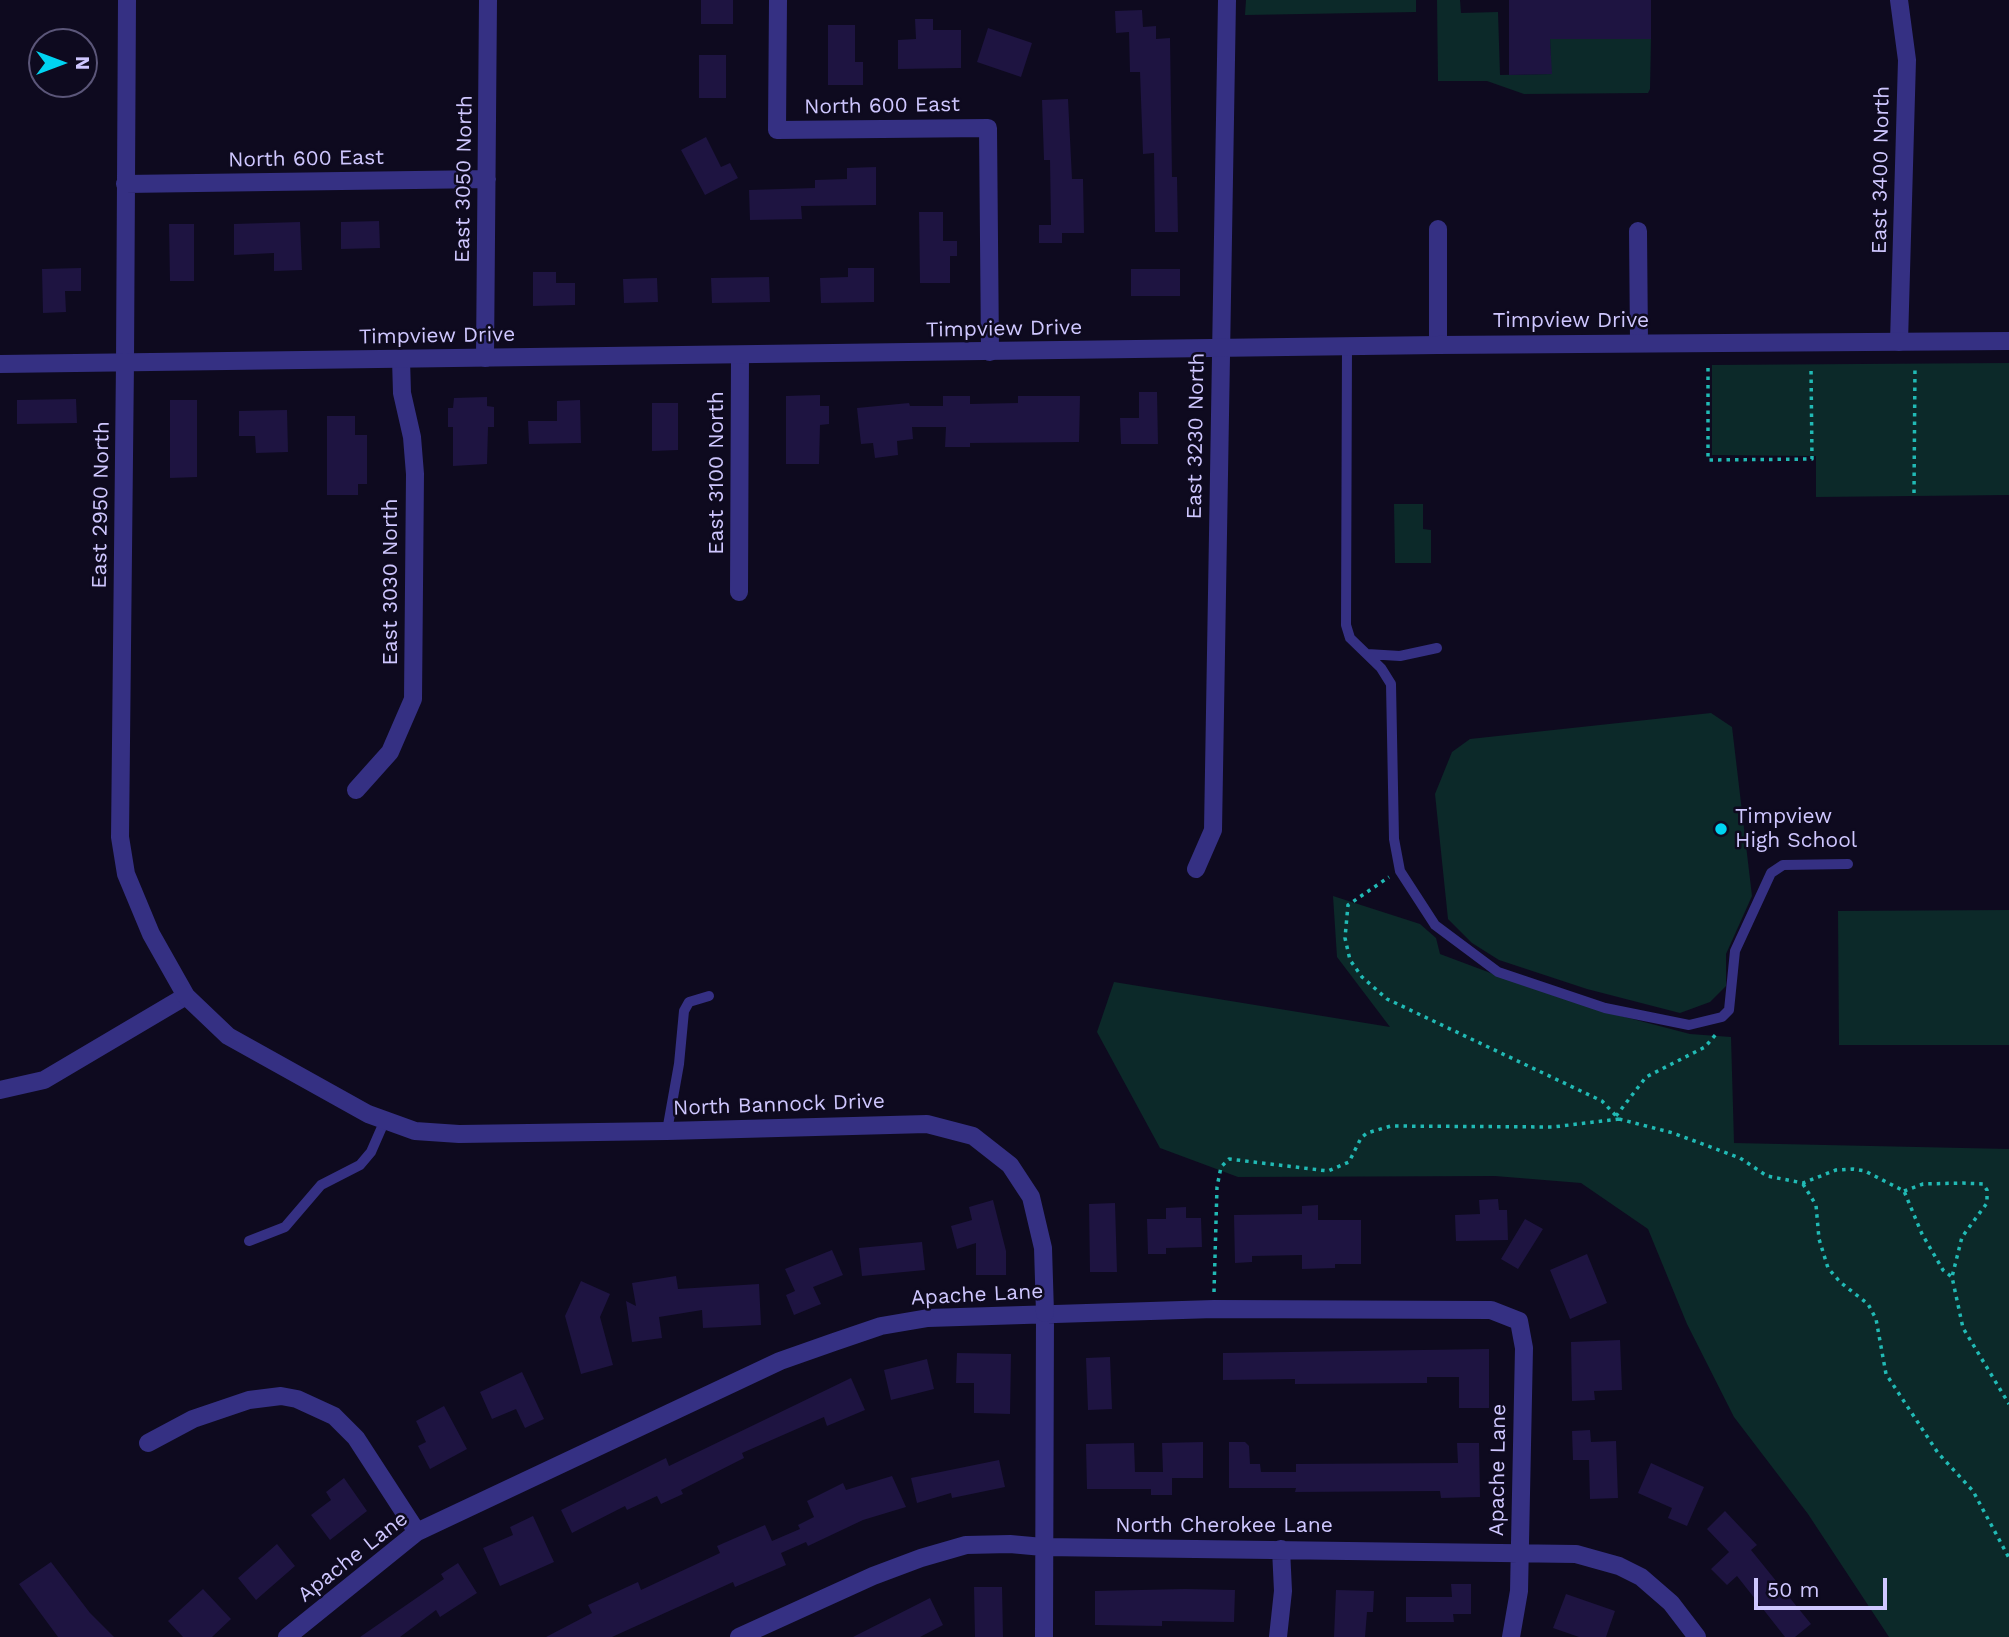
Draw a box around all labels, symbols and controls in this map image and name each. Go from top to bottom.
north arrow [28,28,98,98]
text: N [71,56,94,70]
street label: East 3400 North [1867,86,1895,254]
street label: North 600 East [804,92,960,120]
street label: East 3050 North [450,95,478,263]
street label: North 600 East [228,145,384,173]
street label: Timpview Drive [1493,308,1649,334]
street label: Timpview Drive [926,315,1082,343]
street label: Timpview Drive [359,322,515,350]
street label: East 3230 North [1182,352,1210,520]
street label: East 3100 North [704,391,730,555]
street label: East 2950 North [87,421,115,589]
street label: East 3030 North [378,498,404,666]
place label: Timpview High School [1735,804,1857,854]
marker: Timpview High School [1713,821,1729,837]
street label: North Bannock Drive [673,1089,885,1121]
street label: Apache Lane [910,1279,1044,1311]
street label: Apache Lane [1484,1404,1512,1536]
street label: Apache Lane [293,1506,413,1608]
street label: North Cherokee Lane [1115,1513,1333,1539]
scale bar [1757,1564,1890,1608]
text: 50 m [1767,1577,1819,1602]

